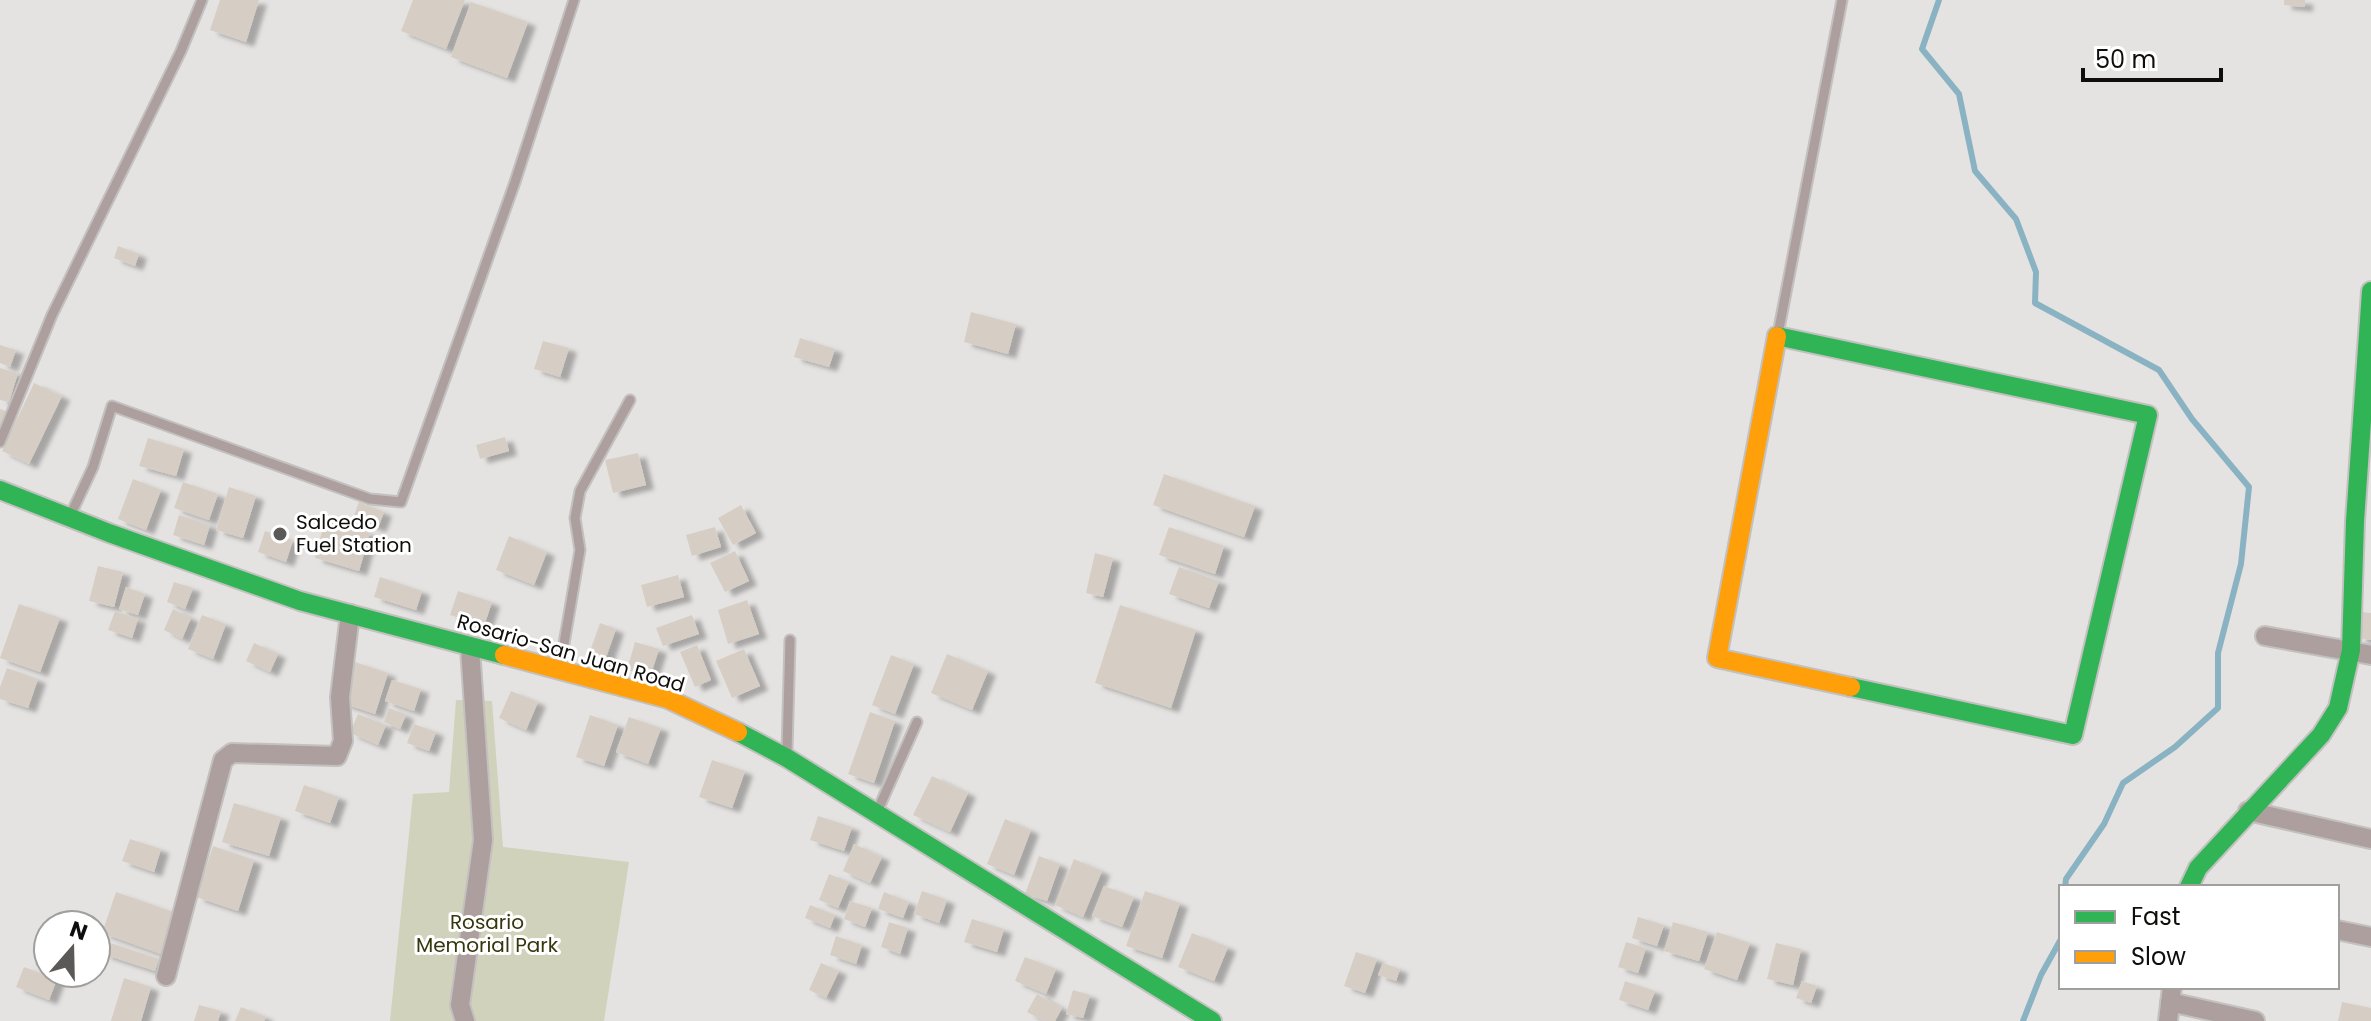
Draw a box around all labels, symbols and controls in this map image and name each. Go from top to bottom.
scale bar [2083,32,2221,82]
text: 50 m [2095,43,2156,76]
place label: Salcedo Fuel Station [296,508,412,559]
marker: Salcedo Fuel Station [271,525,289,543]
street label: Rosario-San Juan Road [454,607,688,699]
legend [2059,885,2339,989]
text: Fast [2131,900,2181,933]
park label: Rosario Memorial Park [416,908,559,959]
north arrow [32,909,112,989]
text: N [66,913,92,948]
text: Slow [2131,940,2186,973]

